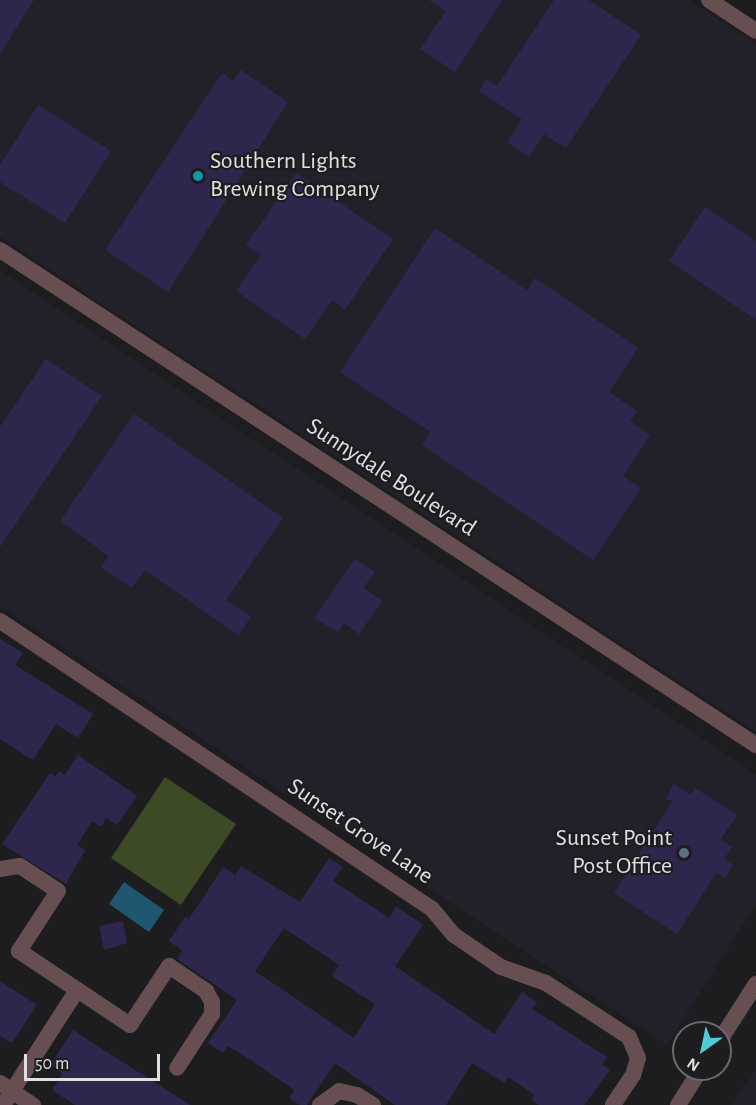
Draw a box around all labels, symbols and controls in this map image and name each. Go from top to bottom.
place label: Southern Lights Brewing Company [210,148,379,204]
marker: Southern Lights Brewing Company [191,169,205,183]
street label: Sunnydale Boulevard [301,412,481,544]
street label: Sunset Grove Lane [282,773,438,891]
place label: Sunset Point Post Office [556,825,672,881]
marker: Sunset Point Post Office [677,846,691,860]
north arrow [672,1021,732,1081]
scale bar [27,1042,164,1080]
text: 50 m [35,1055,69,1073]
text: N [684,1055,702,1074]

